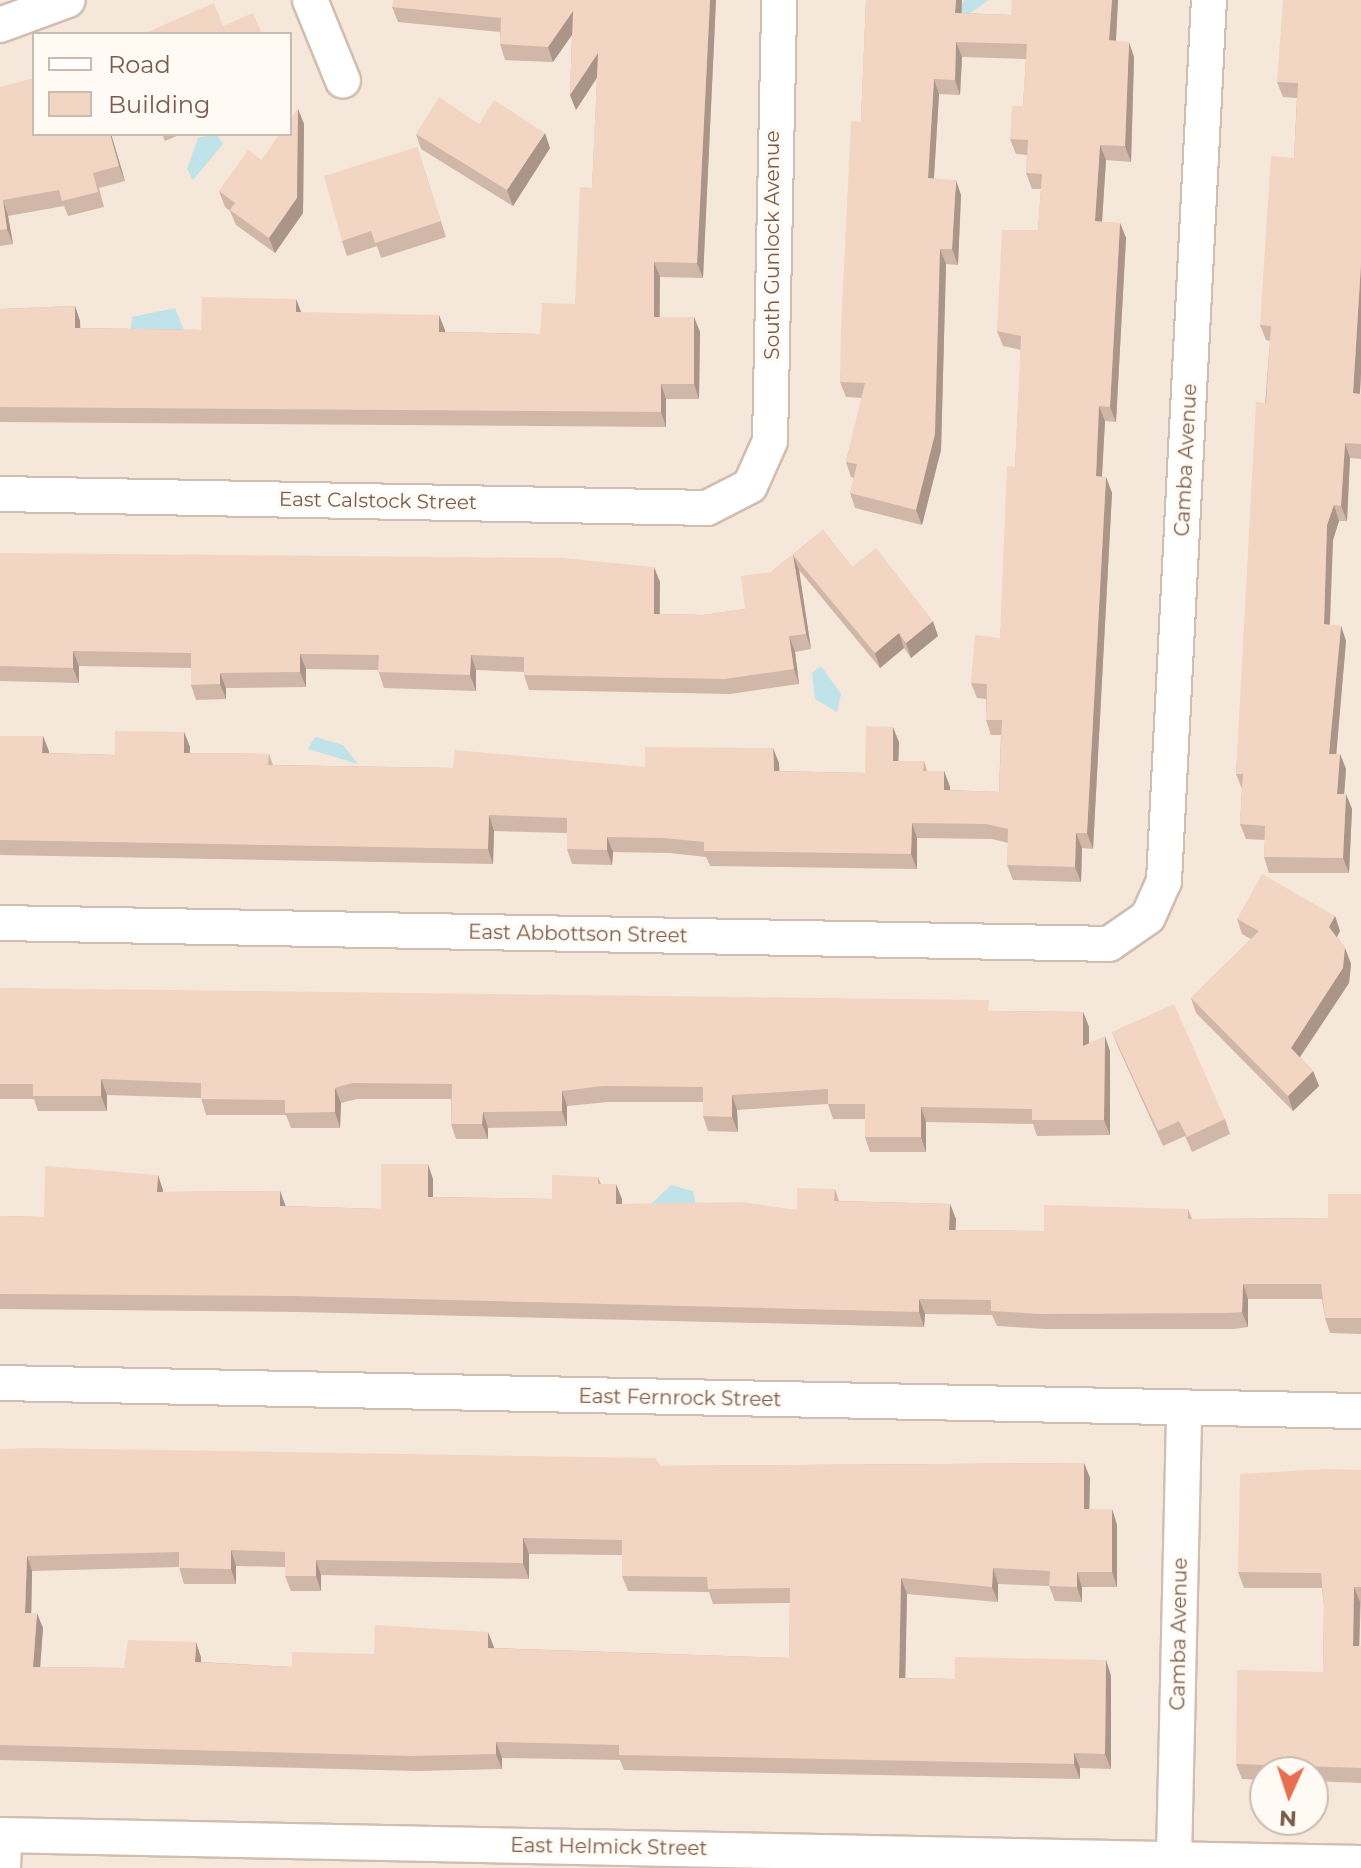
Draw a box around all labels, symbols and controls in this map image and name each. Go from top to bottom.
legend [32,32,292,136]
text: Road [108,50,171,79]
text: Building [108,90,211,119]
street label: South Gunlock Avenue [760,130,784,360]
street label: Camba Avenue [1170,383,1202,537]
street label: East Calstock Street [279,487,477,515]
street label: East Abbottson Street [468,920,688,948]
street label: East Fernrock Street [578,1384,782,1412]
street label: Camba Avenue [1166,1557,1192,1711]
north arrow [1249,1756,1329,1836]
text: N [1278,1805,1297,1832]
street label: East Helmick Street [510,1833,708,1861]

